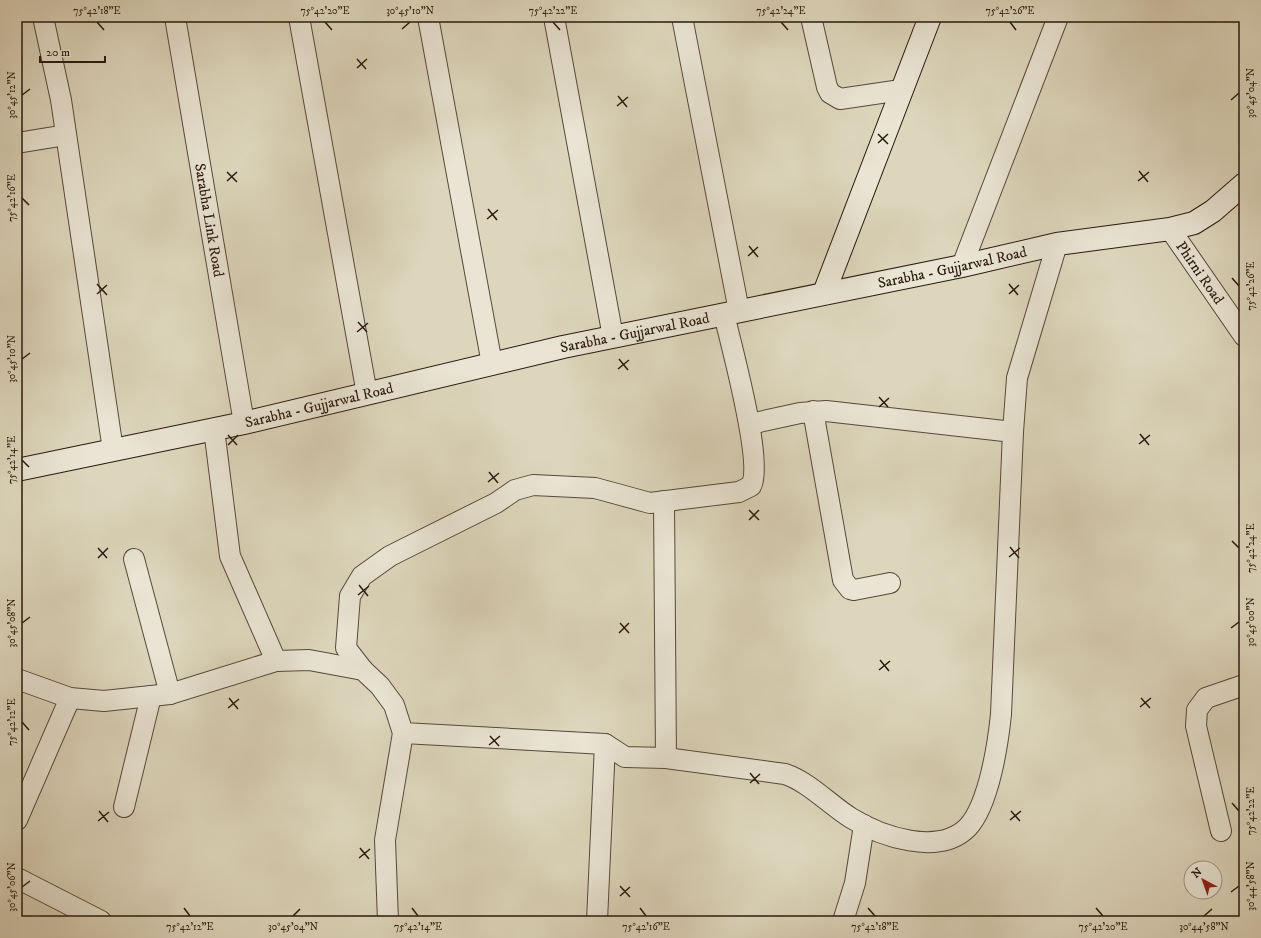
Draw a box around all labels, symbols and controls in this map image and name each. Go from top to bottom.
text: 75°42'18"E [73,5,121,17]
text: 75°42'20"E [301,5,349,17]
text: 30°45'10"N [386,5,434,17]
text: 75°42'22"E [529,5,577,17]
text: 75°42'24"E [756,5,806,17]
text: 75°42'26"E [986,5,1034,17]
scale bar [40,38,105,64]
text: 20 m [46,45,70,60]
text: 30°45'04"N [1245,68,1257,118]
text: 30°45'12"N [6,71,18,119]
street label: Sarabha Link Road [190,162,228,279]
text: 75°42'16"E [6,174,18,222]
street label: Phirni Road [1171,238,1228,308]
street label: Sarabha - Gujjarwal Road [876,242,1029,293]
text: 75°42'26"E [1245,262,1257,310]
street label: Sarabha - Gujjarwal Road [559,308,712,357]
text: 30°45'10"N [6,335,18,383]
street label: Sarabha - Gujjarwal Road [243,379,396,432]
text: 75°42'14"E [6,436,18,484]
text: 75°42'24"E [1245,523,1257,573]
text: 30°45'00"N [1245,597,1257,647]
text: 30°45'08"N [6,598,18,648]
text: 75°42'12"E [6,698,18,746]
text: 75°42'22"E [1245,787,1257,835]
north arrow [1183,860,1223,900]
text: 30°44'58"N [1245,861,1257,911]
text: 30°45'06"N [6,862,18,912]
text: N [1189,865,1205,881]
text: 75°42'12"E [166,921,214,933]
text: 30°45'04"N [268,921,318,933]
text: 75°42'14"E [394,921,442,933]
text: 75°42'16"E [622,921,670,933]
text: 75°42'18"E [851,921,899,933]
text: 75°42'20"E [1079,921,1127,933]
text: 30°44'58"N [1179,921,1229,933]

